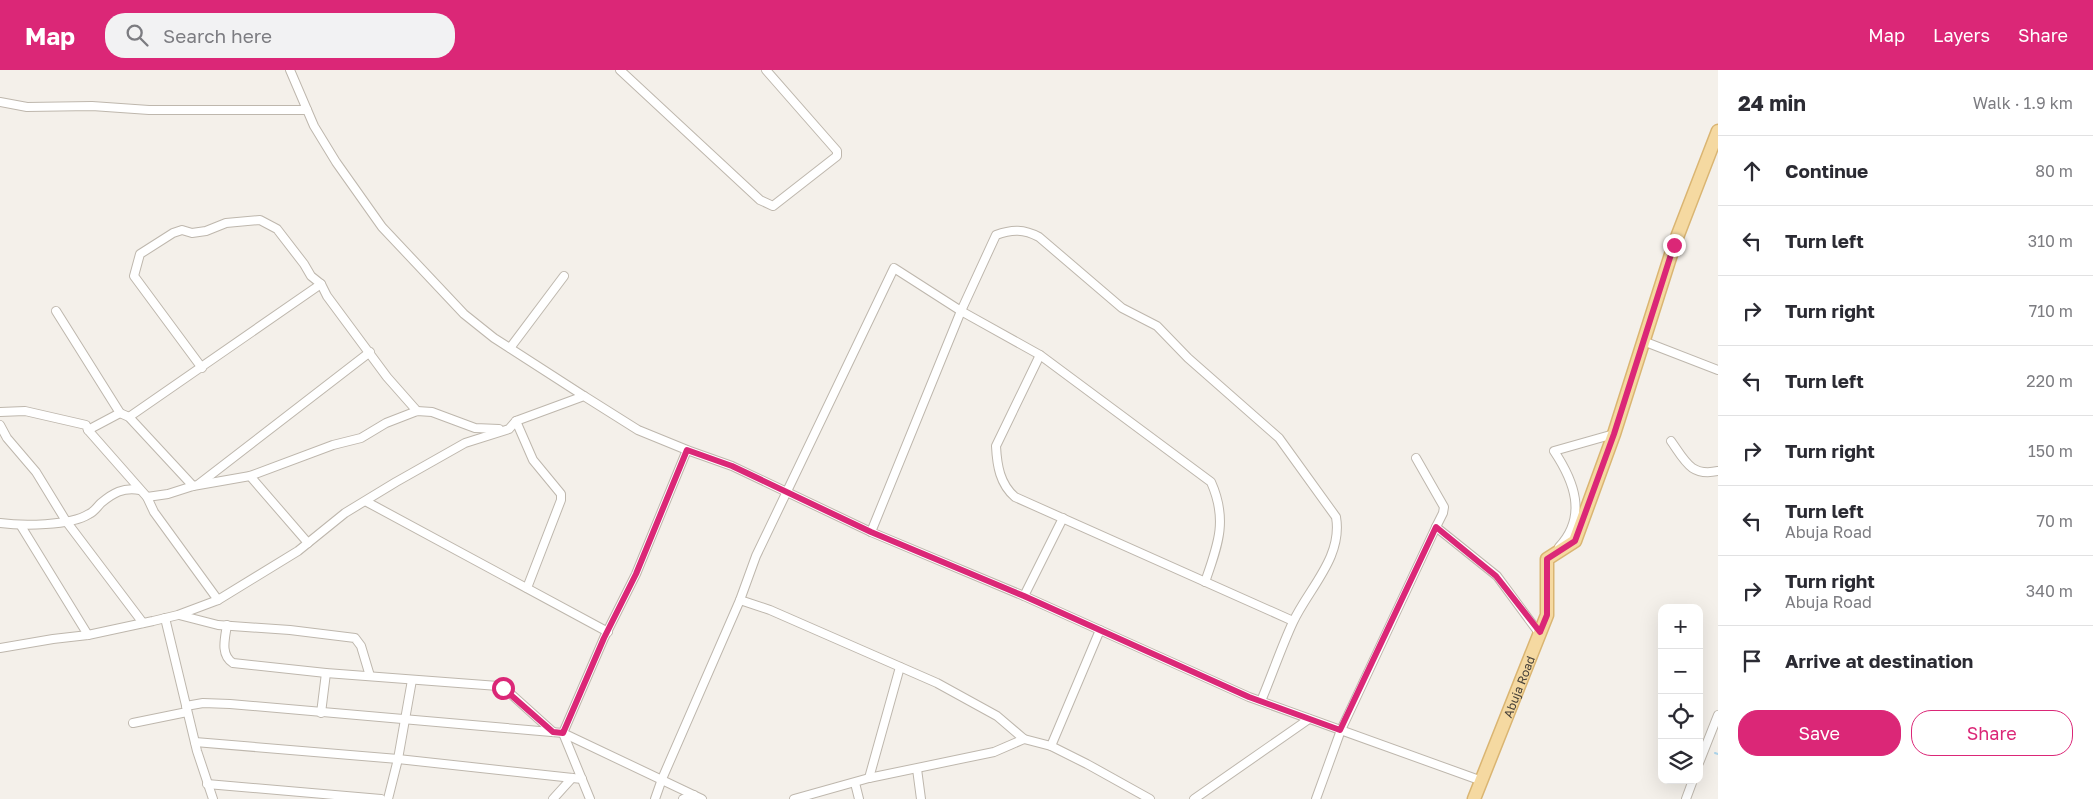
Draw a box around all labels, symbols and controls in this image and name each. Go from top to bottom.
search box [105,13,455,58]
text: Map [25,21,75,50]
icon: search [123,21,151,49]
text: Search here [163,24,272,47]
text: Map [1868,24,1905,46]
text: Layers [1933,24,1990,46]
text: Share [2018,24,2068,46]
text: 24 min [1738,90,1806,116]
text: Walk · 1.9 km [1973,93,2073,113]
icon: ahead [1738,157,1766,185]
text: Continue [1785,159,1868,182]
text: 80 m [2035,161,2073,181]
icon: left [1738,227,1766,255]
text: Turn left [1785,229,1864,252]
text: 310 m [2028,231,2073,251]
route end [1663,234,1686,257]
icon: right [1738,297,1766,325]
text: Turn right [1785,299,1875,322]
text: 710 m [2029,301,2073,321]
icon: left [1738,367,1766,395]
text: Turn left [1785,369,1864,392]
text: 220 m [2026,371,2073,391]
icon: right [1738,437,1766,465]
text: Turn right [1785,439,1875,462]
text: 150 m [2028,441,2073,461]
text: Turn left [1785,499,1864,522]
icon: left [1738,507,1766,535]
text: 70 m [2036,511,2073,531]
text: Abuja Road [1785,522,1872,542]
text: Turn right [1785,569,1875,592]
icon: right [1738,577,1766,605]
text: 340 m [2026,581,2073,601]
text: Abuja Road [1785,592,1872,612]
map controls [1658,604,1703,784]
button: + [1658,604,1703,649]
icon: arrive [1738,647,1766,675]
button: − [1658,649,1703,694]
text: Arrive at destination [1785,649,1973,672]
street label: Abuja Road [1500,653,1538,720]
route start [492,677,515,700]
button: locate [1658,694,1703,739]
button: Save [1738,710,1901,756]
button: Share [1911,710,2073,756]
button: layers [1658,739,1703,784]

